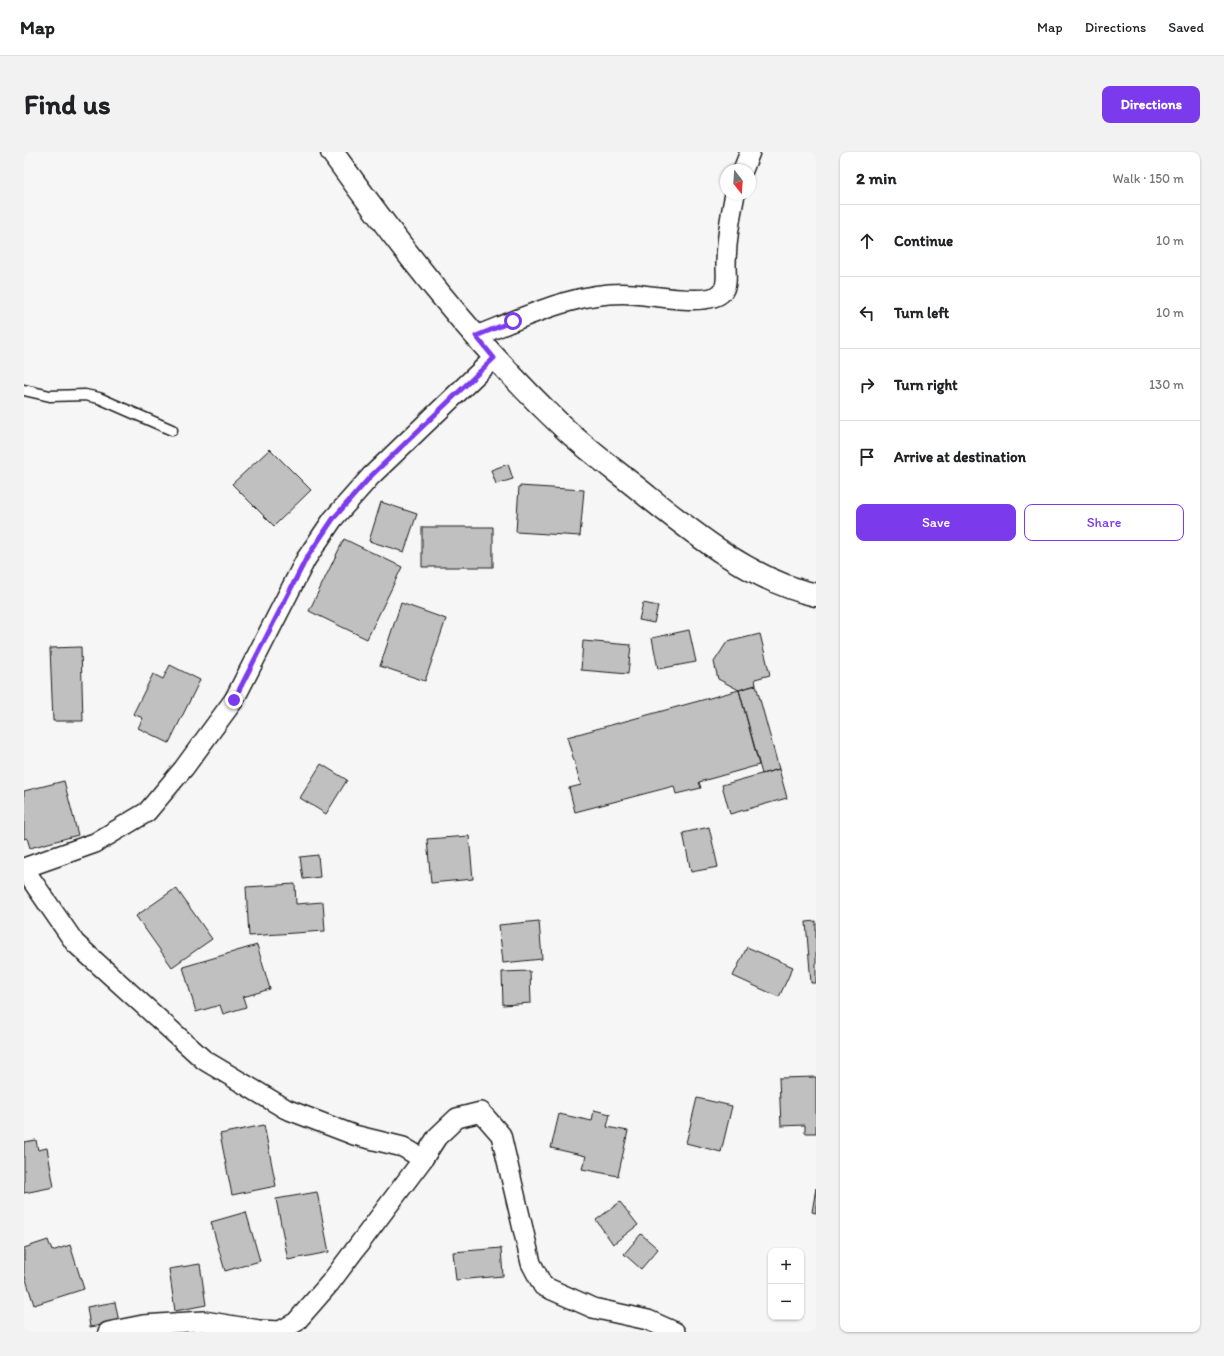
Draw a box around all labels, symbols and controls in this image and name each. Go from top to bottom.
text: Map [20,16,55,39]
text: Map [1037,19,1063,36]
text: Directions [1085,19,1146,36]
text: Saved [1168,19,1204,36]
button: Directions [1102,86,1200,123]
text: Find us [24,87,111,121]
north arrow [720,164,756,200]
text: 2 min [856,168,896,188]
text: Walk · 150 m [1113,171,1184,186]
icon: ahead [856,230,878,252]
text: Continue [894,232,953,250]
text: 10 m [1156,233,1184,248]
icon: left [856,302,878,324]
text: Turn left [894,304,949,322]
text: 10 m [1156,305,1184,320]
route start [504,312,522,330]
icon: right [856,374,878,396]
text: Turn right [894,376,958,394]
text: 130 m [1149,377,1184,392]
icon: arrive [856,446,878,468]
text: Arrive at destination [894,448,1026,466]
button: Save [856,504,1016,541]
button: Share [1024,504,1184,541]
route end [225,691,243,709]
map controls [768,1248,804,1320]
button: + [768,1248,804,1284]
button: − [768,1284,804,1320]

